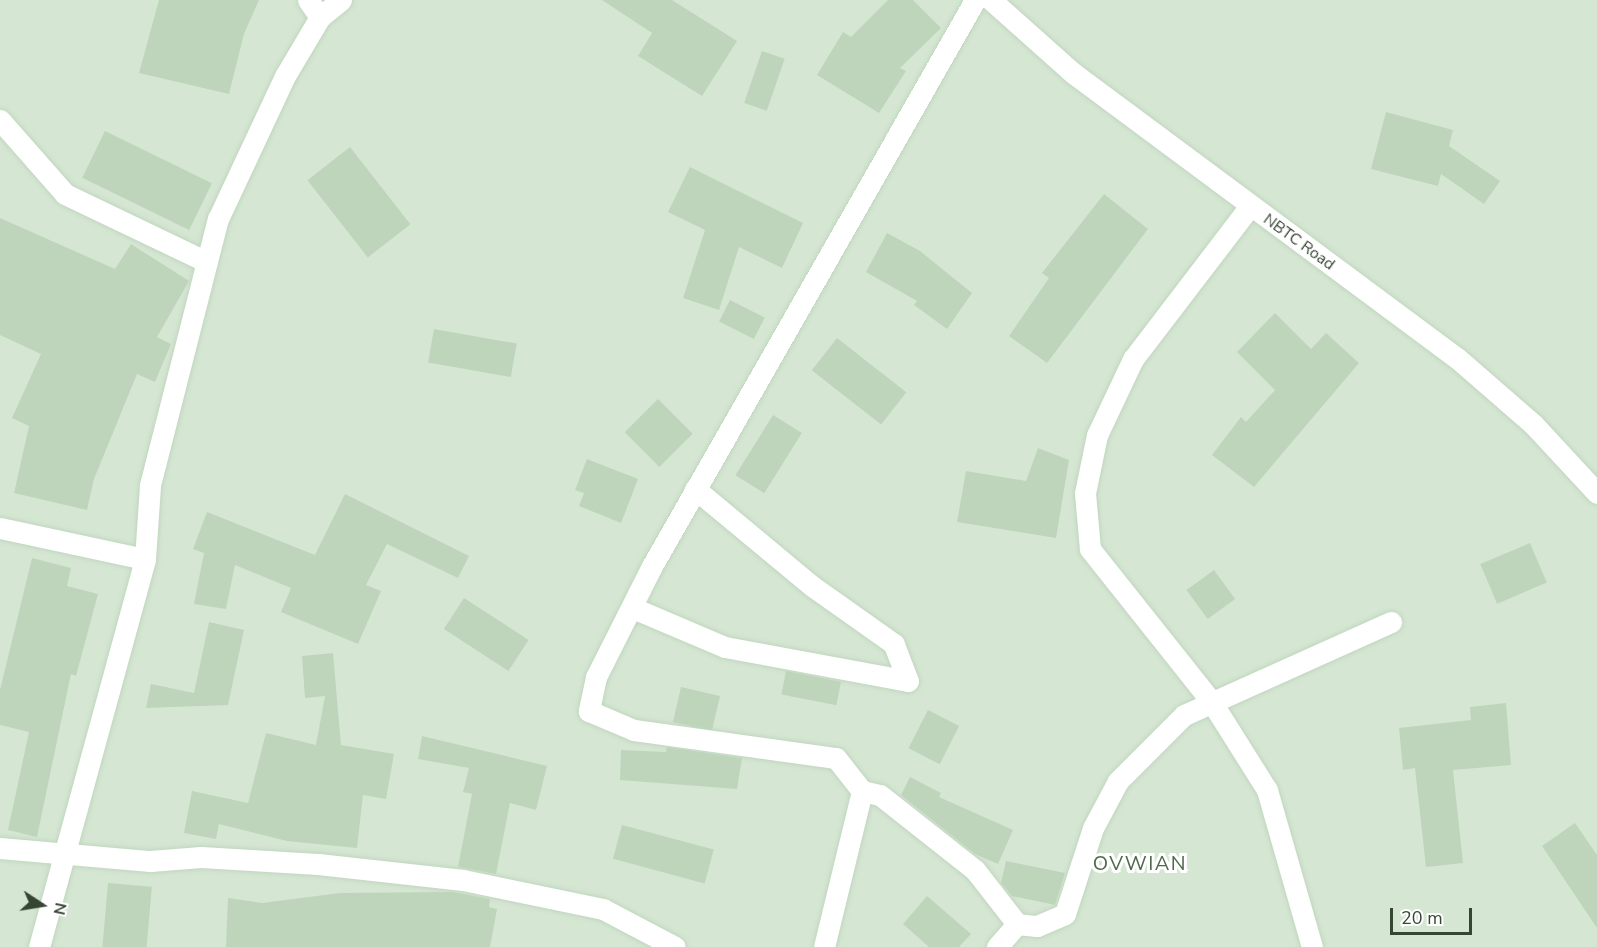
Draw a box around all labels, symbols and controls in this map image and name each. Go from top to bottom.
street label: NBTC Road [1260,210,1338,274]
district label: OVWIAN [1093,851,1187,875]
north arrow [12,875,72,935]
scale bar [1393,896,1476,934]
text: N [48,901,72,917]
text: 20 m [1401,906,1443,930]

